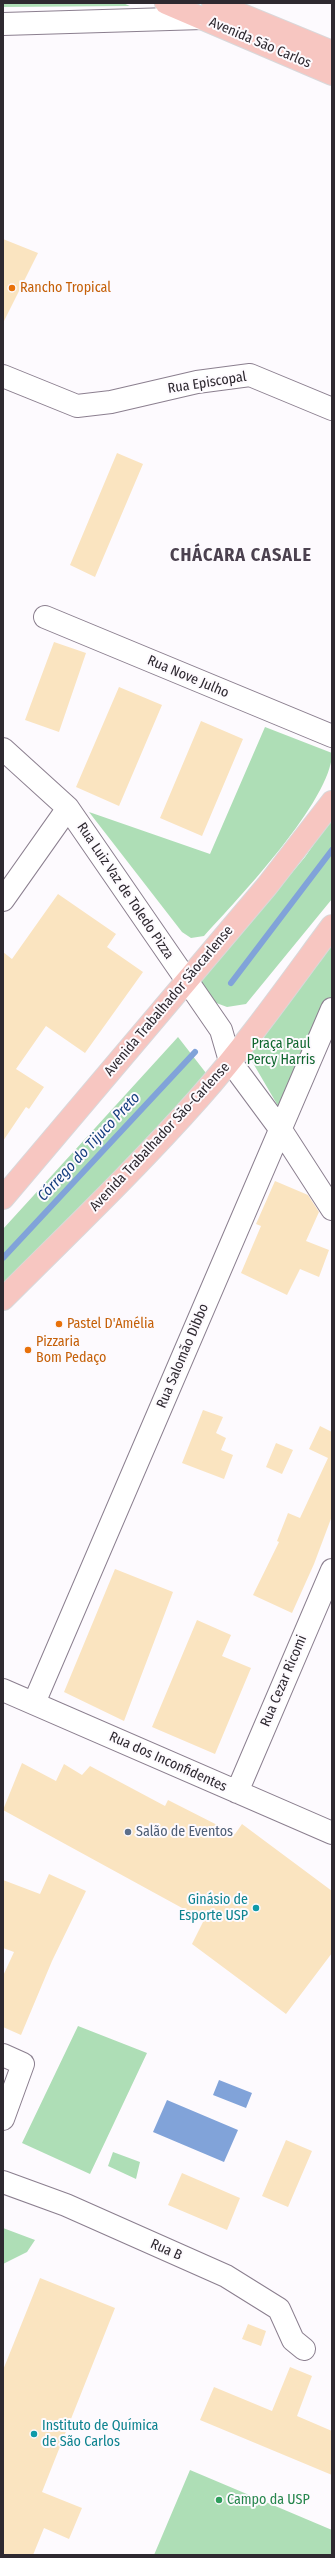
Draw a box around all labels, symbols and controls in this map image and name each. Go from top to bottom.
street label: Avenida São Carlos [206,14,314,72]
place label: Rancho Tropical [20,280,111,296]
marker: Rancho Tropical [7,283,17,293]
street label: Rua Episcopal [167,369,247,397]
district label: CHÁCARA CASALE [170,545,312,567]
street label: Rua Nove Julho [145,652,231,702]
street label: Rua Luiz Vaz de Toledo Pizza [73,820,177,962]
street label: Avenida Trabalhador Sãocarlense [101,922,237,1080]
park label: Praça Paul Percy Harris [247,1036,315,1068]
street label: Avenida Trabalhador São-Carlense [87,1059,233,1215]
water label: Córrego do Tijuco Preto [34,1089,144,1205]
street label: Rua Salomão Dibbo [153,1301,213,1411]
place label: Pastel D'Amélia [67,1316,154,1332]
marker: Pastel D'Amélia [54,1319,64,1329]
place label: Pizzaria Bom Pedaço [36,1334,106,1366]
marker: Pizzaria Bom Pedaço [23,1345,33,1355]
street label: Rua Cezar Ricomi [257,1633,311,1729]
street label: Rua dos Inconfidentes [107,1728,229,1796]
place label: Salão de Eventos [136,1824,233,1840]
marker: Salão de Eventos [123,1827,133,1837]
place label: Ginásio de Esporte USP [179,1892,248,1924]
marker: Ginásio de Esporte USP [251,1903,261,1913]
street label: Rua B [148,2236,184,2264]
place label: Instituto de Química de São Carlos [42,2418,158,2450]
marker: Instituto de Química de São Carlos [29,2429,39,2439]
place label: Campo da USP [227,2492,310,2508]
marker: Campo da USP [214,2495,224,2505]

